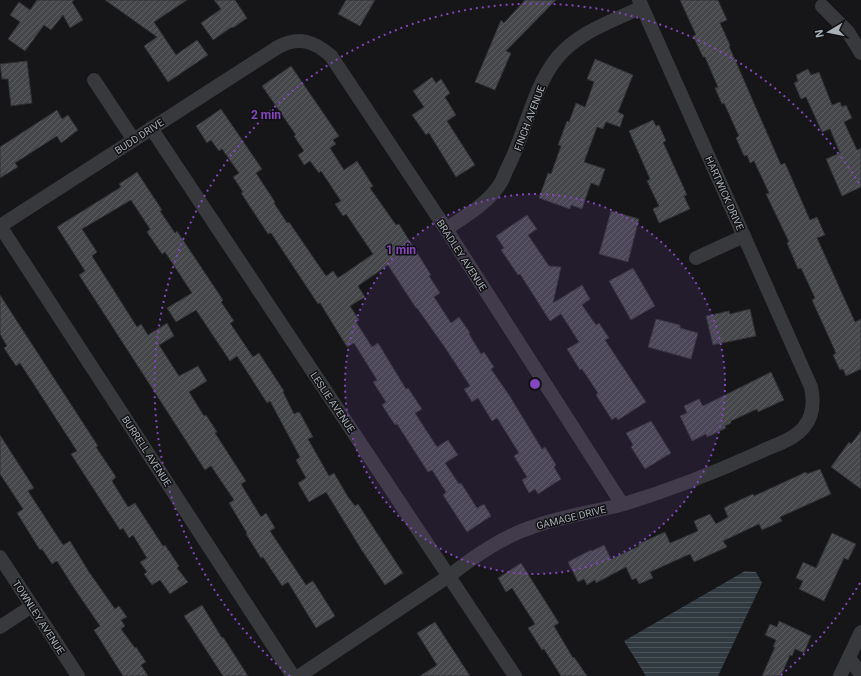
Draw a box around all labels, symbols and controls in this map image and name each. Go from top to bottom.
north arrow [809,12,849,52]
text: N [813,28,827,39]
street label: FINCH AVENUE [512,84,547,152]
text: 2 min [251,108,281,122]
street label: BUDD DRIVE [113,116,166,156]
street label: HARTWICK DRIVE [703,154,746,232]
street label: BRADLEY AVENUE [435,218,489,293]
text: 1 min [386,243,416,257]
street label: LESLIE AVENUE [308,370,357,435]
centre of rings [528,377,542,391]
street label: BURRELL AVENUE [120,414,174,489]
street label: GAMAGE DRIVE [535,503,607,531]
street label: TOWNLEY AVENUE [11,578,67,656]

